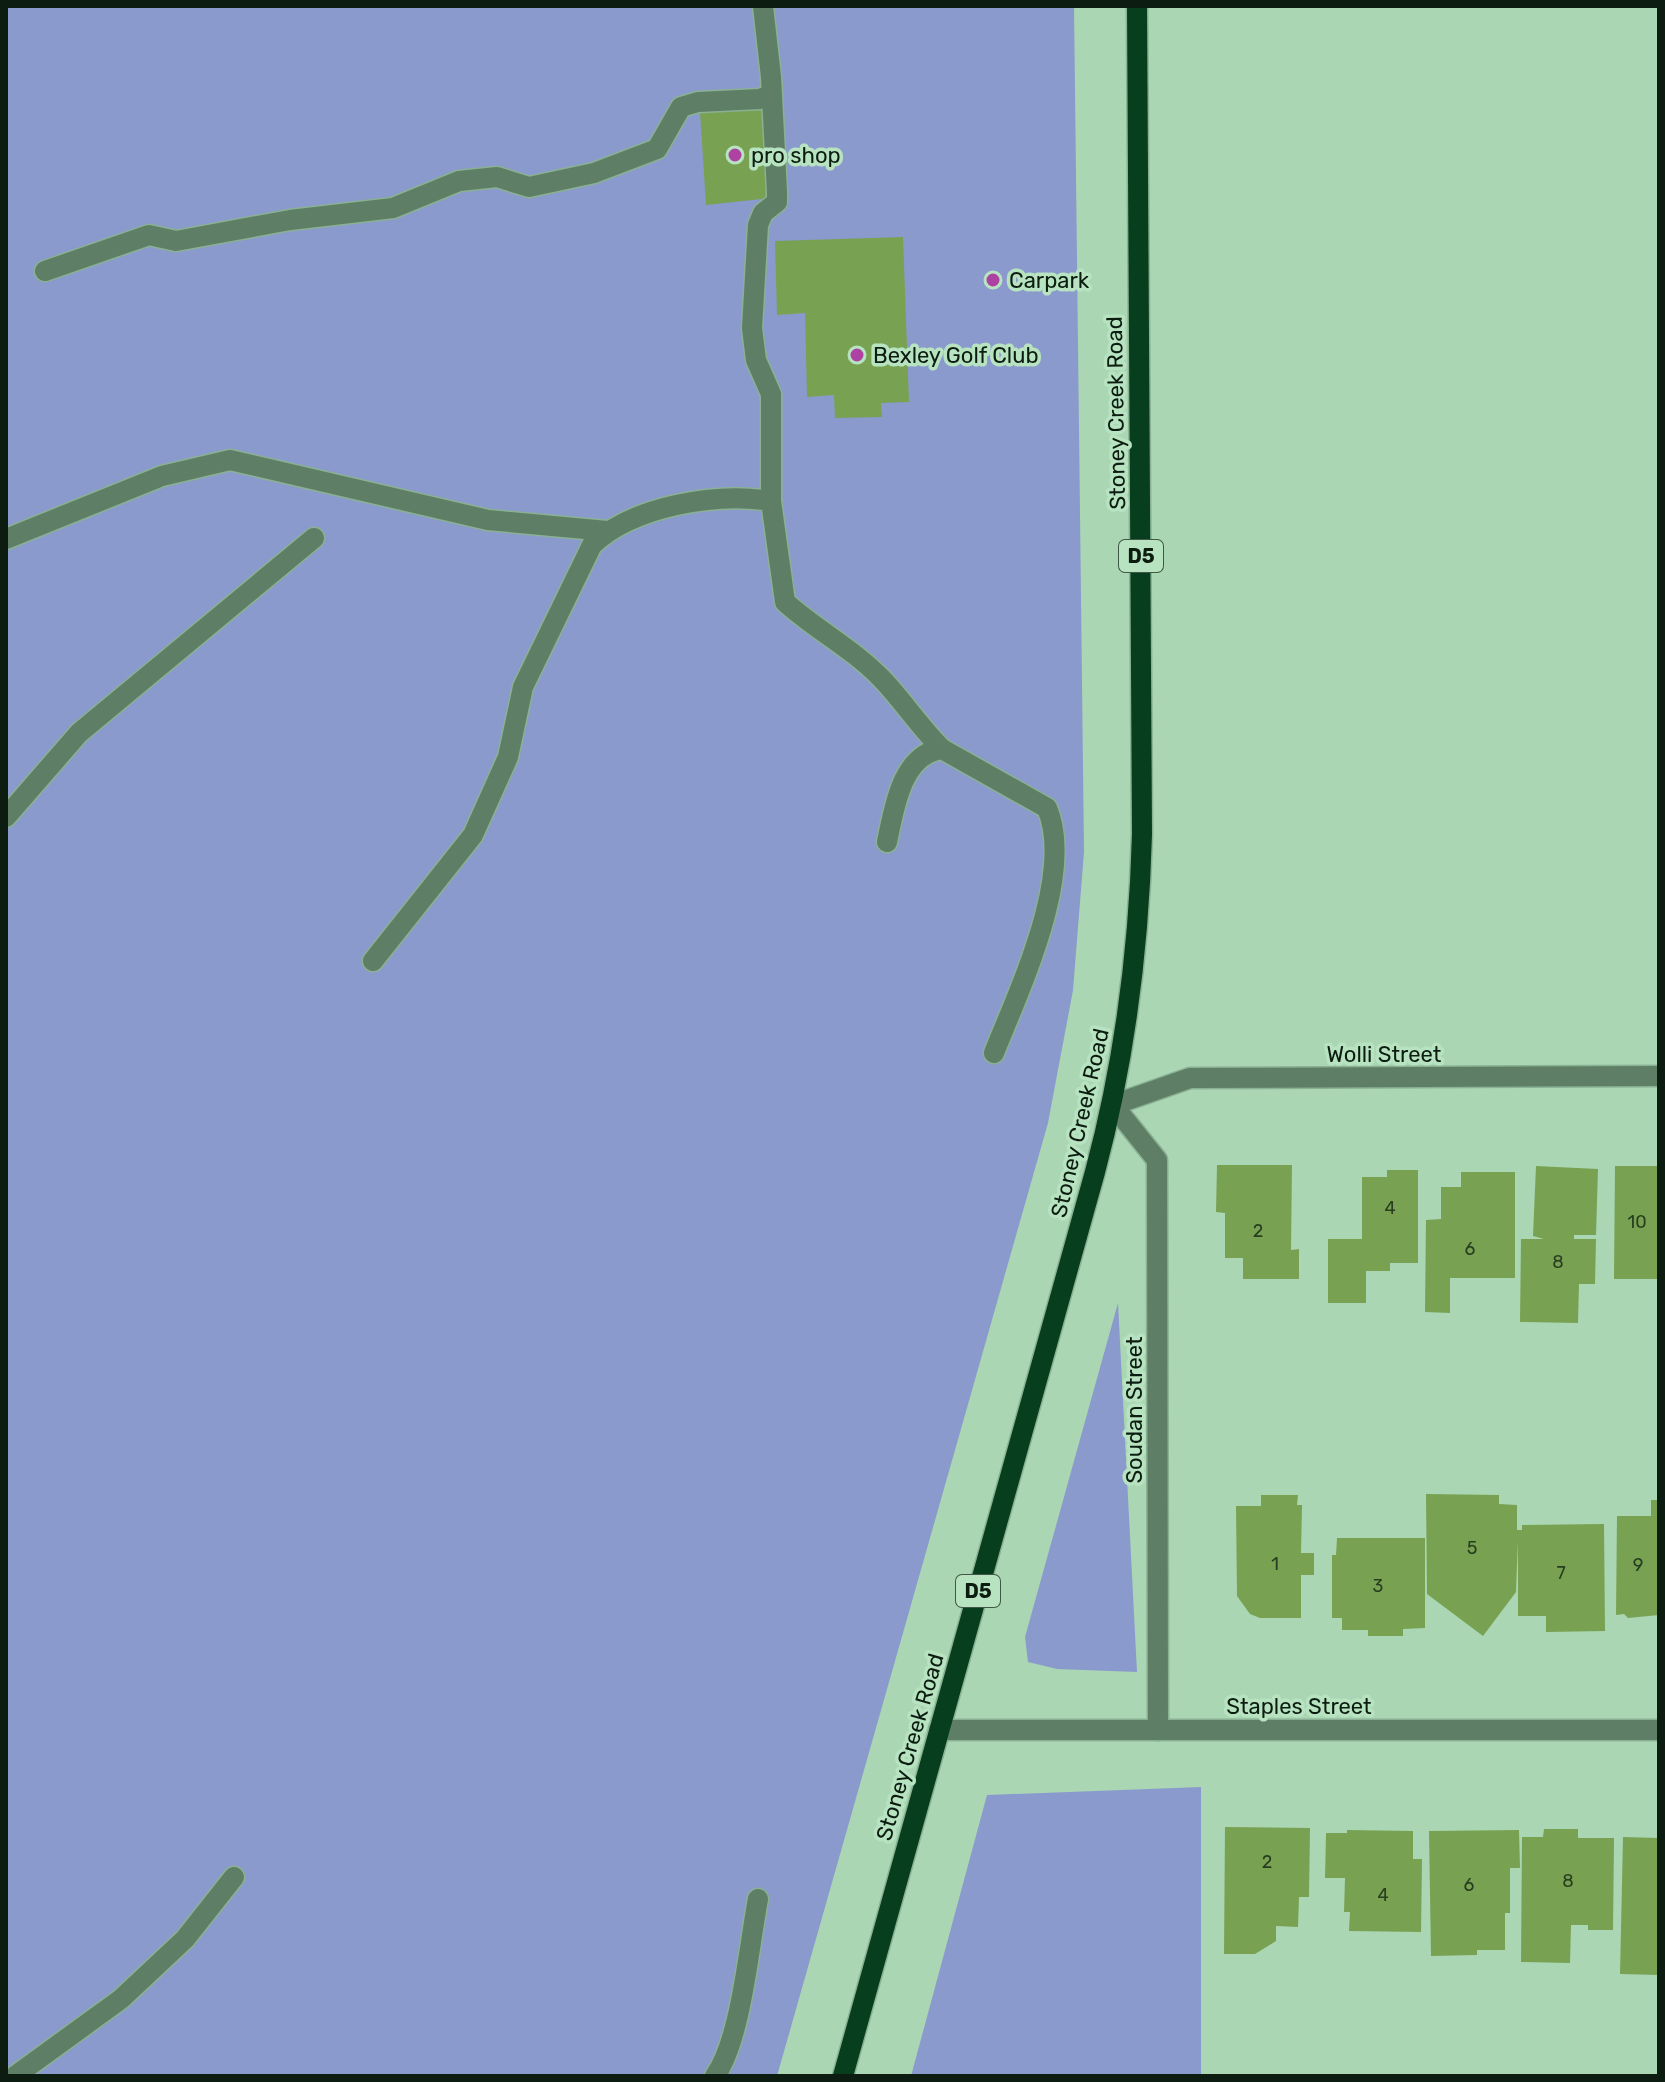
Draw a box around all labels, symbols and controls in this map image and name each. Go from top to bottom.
place label: pro shop [751,142,841,169]
marker: pro shop [726,146,744,164]
place label: Carpark [1009,267,1090,294]
marker: Carpark [984,271,1002,289]
street label: Stoney Creek Road [1101,316,1131,510]
place label: Bexley Golf Club [873,342,1039,369]
marker: Bexley Golf Club [848,346,866,364]
road number: D5 [1119,540,1163,572]
street label: Stoney Creek Road [1045,1026,1115,1220]
street label: Wolli Street [1327,1041,1442,1068]
house number: 4 [1384,1197,1396,1219]
house number: 10 [1627,1211,1647,1233]
house number: 2 [1253,1220,1263,1242]
house number: 6 [1465,1238,1476,1260]
house number: 8 [1552,1251,1564,1273]
street label: Soudan Street [1121,1336,1148,1484]
house number: 5 [1467,1537,1477,1559]
house number: 1 [1271,1553,1279,1575]
house number: 9 [1633,1554,1643,1576]
house number: 7 [1556,1562,1566,1584]
road number: D5 [956,1575,1000,1607]
house number: 3 [1373,1575,1383,1597]
street label: Stoney Creek Road [870,1650,950,1844]
street label: Staples Street [1226,1693,1372,1720]
house number: 2 [1262,1851,1272,1873]
house number: 8 [1562,1870,1574,1892]
house number: 6 [1464,1874,1475,1896]
house number: 4 [1377,1884,1389,1906]

